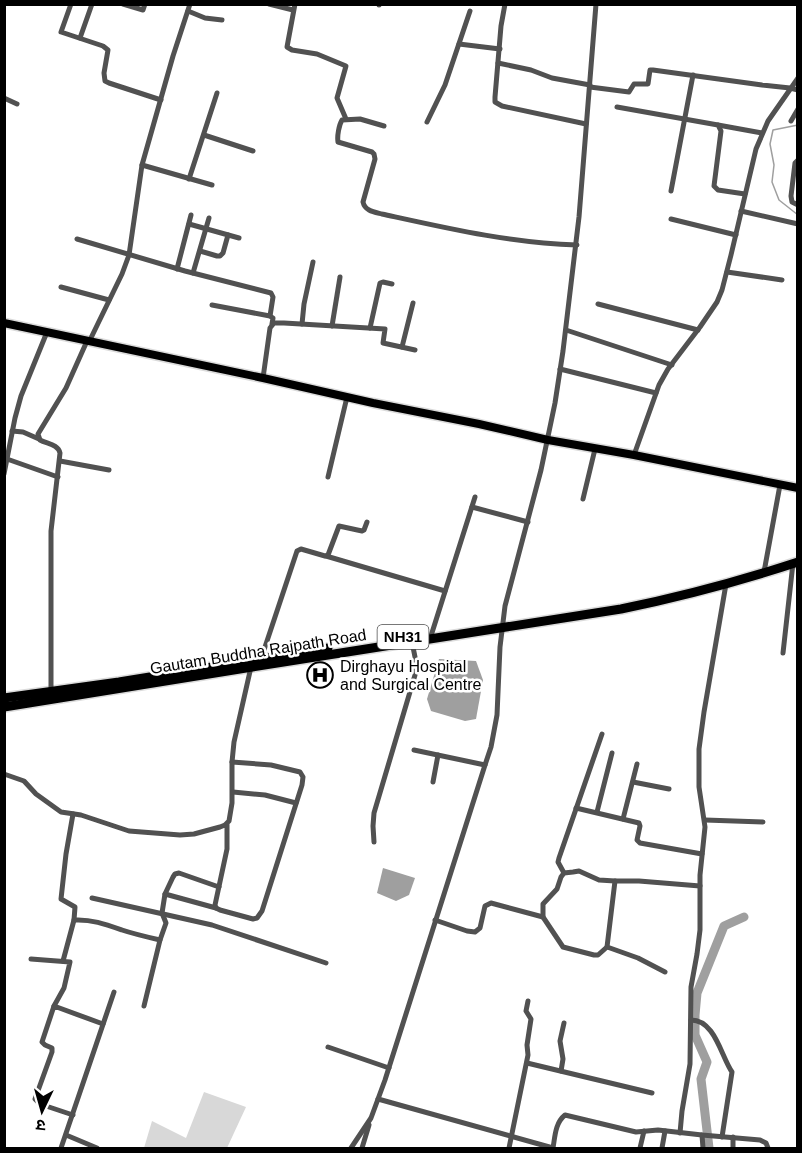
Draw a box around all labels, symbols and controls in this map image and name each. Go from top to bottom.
road number: NH31 [378,625,428,649]
street label: Gautam Buddha Rajpath Road [149,626,367,677]
place label: Dirghayu Hospital and Surgical Centre [340,658,482,693]
hospital icon: Dirghayu Hospital and Surgical Centre [305,660,335,690]
north arrow [12,1081,72,1141]
text: उ [35,1117,46,1134]

